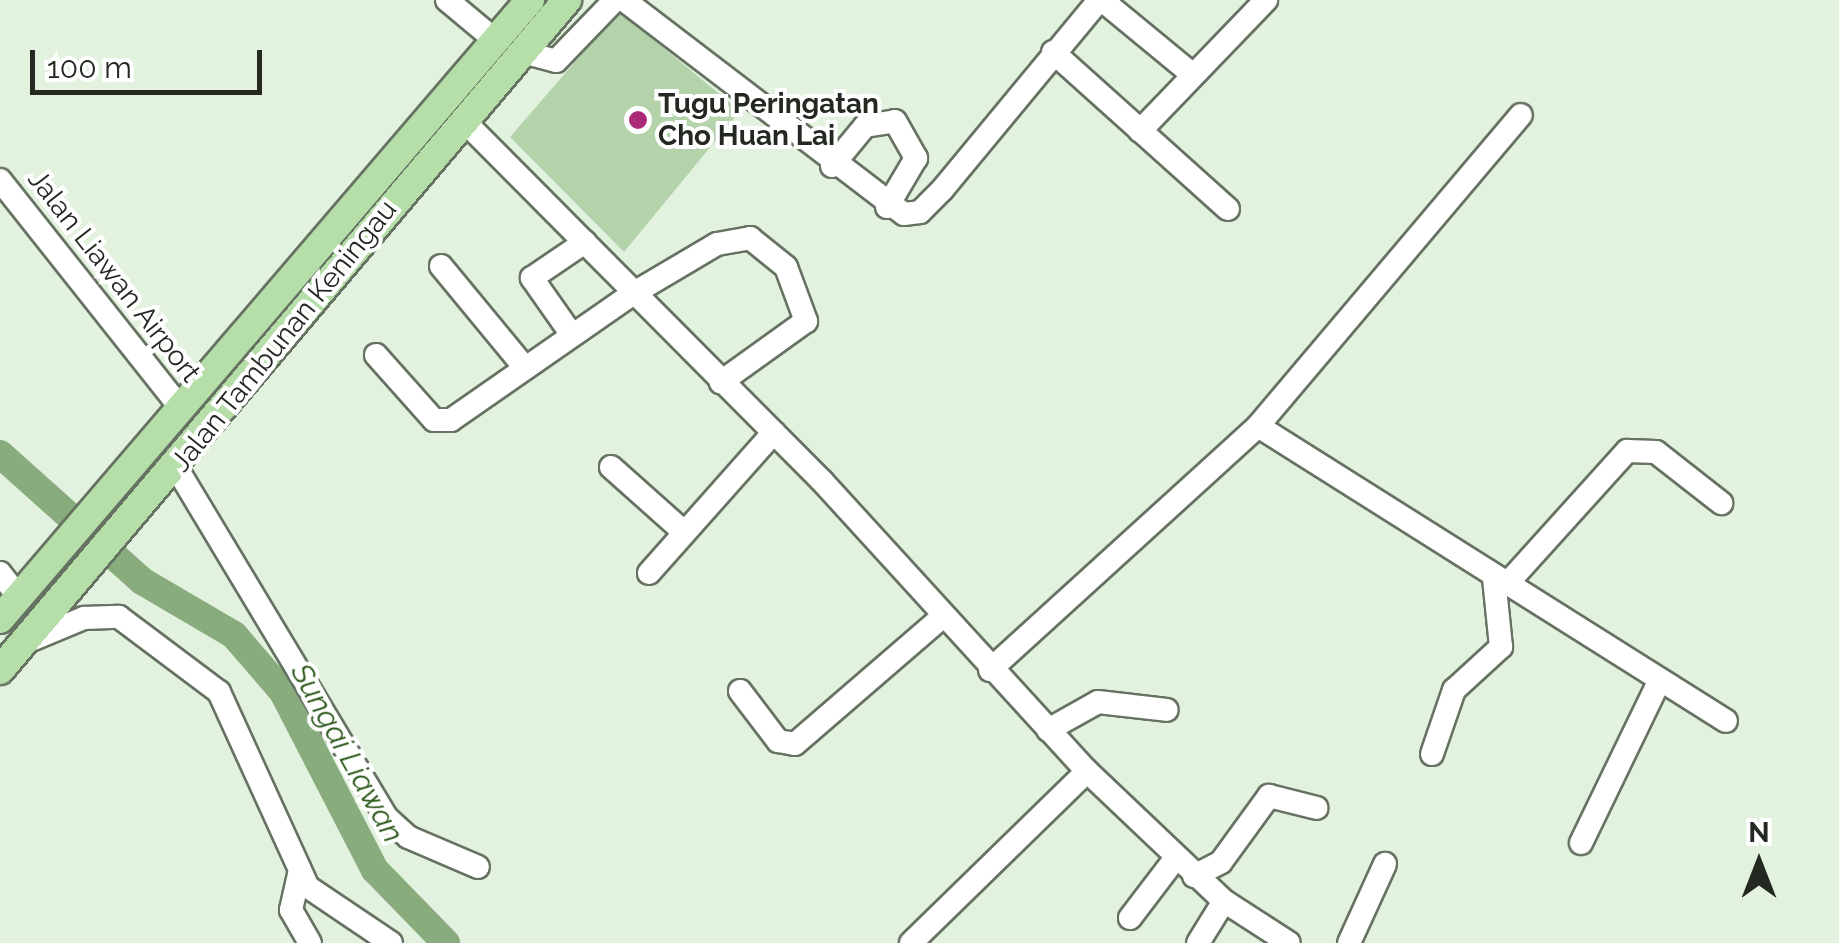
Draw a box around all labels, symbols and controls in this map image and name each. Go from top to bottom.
scale bar [35,30,268,92]
text: 100 m [47,50,132,85]
place label: Tugu Peringatan Cho Huan Lai [658,87,879,153]
marker: Tugu Peringatan Cho Huan Lai [627,109,649,131]
street label: Jalan Liawan Airport [20,163,208,389]
street label: Jalan Tambunan Keningau [164,193,404,479]
water label: Sungai Liawan [283,657,411,849]
north arrow [1709,813,1809,913]
text: N [1748,816,1770,849]

